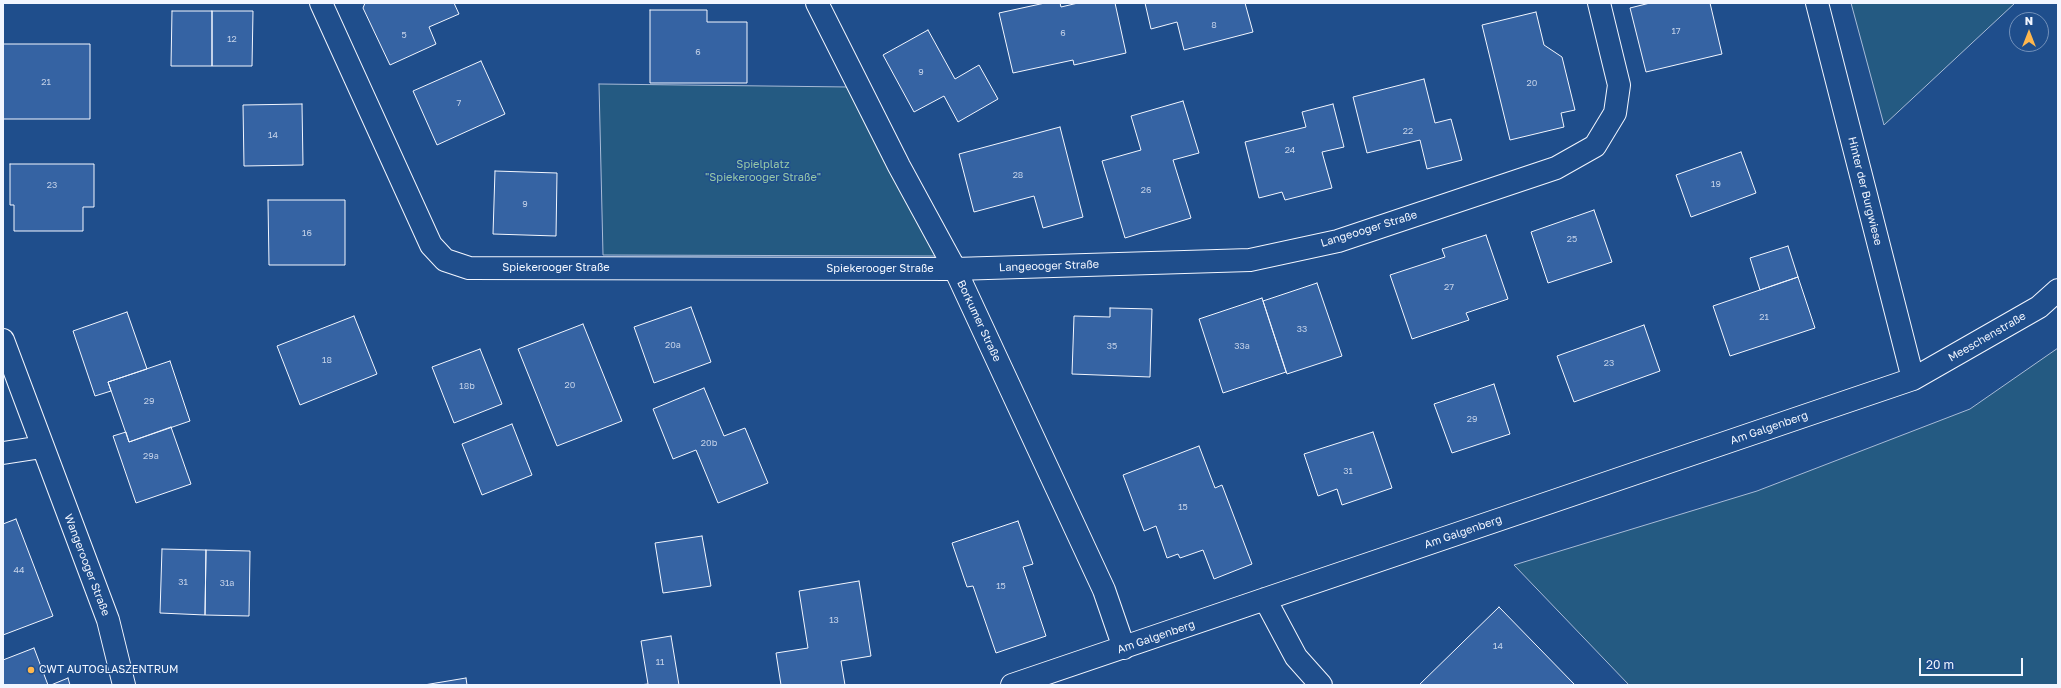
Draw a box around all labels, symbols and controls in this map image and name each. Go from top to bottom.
north arrow [2009,12,2049,52]
text: N [2025,14,2033,27]
house number: 8 [1211,20,1217,30]
house number: 17 [1671,26,1681,36]
house number: 6 [1060,28,1066,38]
house number: 5 [401,30,407,40]
house number: 12 [227,34,237,44]
house number: 6 [695,47,701,57]
house number: 9 [918,67,924,77]
house number: 21 [41,77,51,87]
house number: 20 [1527,78,1537,88]
house number: 7 [457,98,461,108]
house number: 22 [1403,126,1413,136]
house number: 14 [268,130,278,140]
street label: Hinter der Burgwiese [1845,135,1885,247]
house number: 24 [1285,145,1295,155]
park label: Spielplatz "Spiekerooger Straße" [705,158,821,184]
house number: 28 [1013,170,1023,180]
house number: 19 [1711,179,1721,189]
house number: 23 [47,180,57,190]
house number: 26 [1141,185,1151,195]
house number: 9 [522,199,528,209]
street label: Langeooger Straße [1319,208,1419,250]
house number: 16 [302,228,312,238]
house number: 25 [1567,234,1577,244]
street label: Langeooger Straße [999,258,1099,274]
street label: Spiekerooger Straße [502,261,610,275]
street label: Spiekerooger Straße [826,262,934,276]
street label: Borkumer Straße [954,278,1004,364]
house number: 27 [1444,282,1454,292]
street label: Meeschenstraße [1946,309,2028,365]
house number: 21 [1759,312,1769,322]
house number: 33 [1297,324,1307,334]
house number: 20a [665,340,681,350]
house number: 35 [1107,341,1117,351]
house number: 33a [1234,341,1250,351]
house number: 18 [322,355,332,365]
house number: 23 [1604,358,1614,368]
house number: 20 [565,380,575,390]
house number: 18b [459,381,475,391]
house number: 29 [144,396,154,406]
street label: Am Galgenberg [1728,409,1810,447]
house number: 29 [1467,414,1477,424]
house number: 20b [701,438,717,448]
house number: 29a [143,451,159,461]
house number: 31 [1343,466,1353,476]
house number: 15 [1178,502,1188,512]
street label: Wangerooger Straße [61,512,113,618]
street label: Am Galgenberg [1422,513,1504,551]
house number: 44 [14,565,24,575]
house number: 31 [178,577,188,587]
house number: 31a [220,578,234,588]
house number: 15 [996,581,1006,591]
house number: 13 [829,615,839,625]
street label: Am Galgenberg [1115,618,1197,656]
house number: 14 [1493,641,1503,651]
scale bar [1921,650,2025,676]
house number: 11 [656,657,664,667]
text: 20 m [1926,657,1954,672]
place label: CWT AUTOGLASZENTRUM [39,663,179,677]
marker: CWT AUTOGLASZENTRUM [26,665,36,675]

